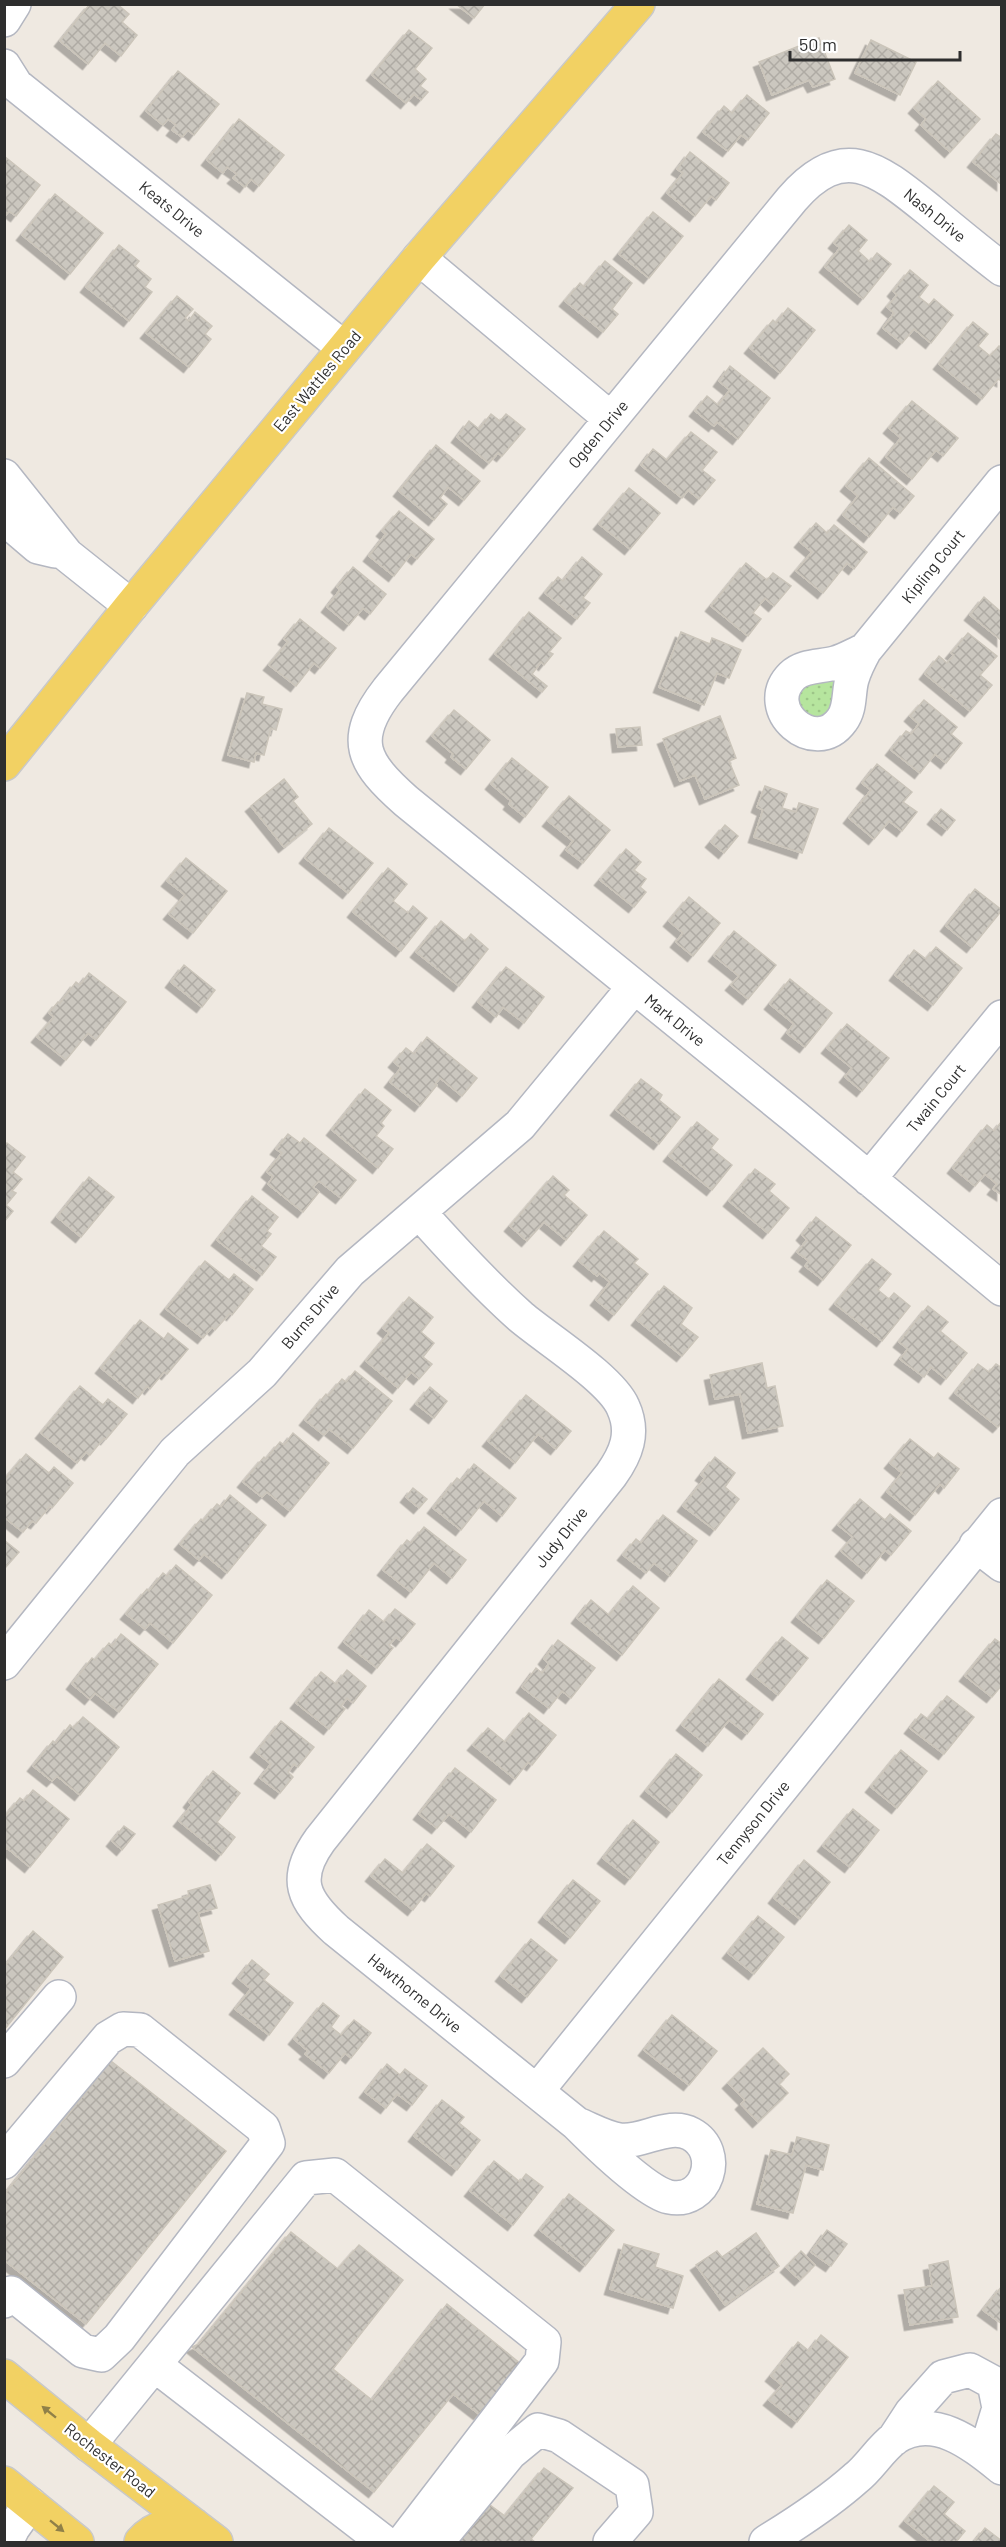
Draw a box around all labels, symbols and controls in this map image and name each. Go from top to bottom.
scale bar [790,24,960,62]
text: 50 m [799,33,837,55]
street label: Keats Drive [136,177,209,241]
street label: Nash Drive [901,184,970,245]
street label: East Wattles Road [269,326,364,435]
street label: Ogden Drive [564,396,632,472]
street label: Kipling Court [897,525,968,607]
street label: Mark Drive [641,989,709,1050]
street label: Twain Court [902,1060,969,1136]
street label: Burns Drive [277,1279,342,1352]
street label: Judy Drive [530,1502,591,1571]
street label: Tennyson Drive [712,1776,793,1869]
street label: Hawthorne Drive [365,1949,466,2036]
one-way arrow [41,2406,56,2418]
street label: Rochester Road [61,2418,159,2501]
one-way arrow [49,2519,64,2532]

